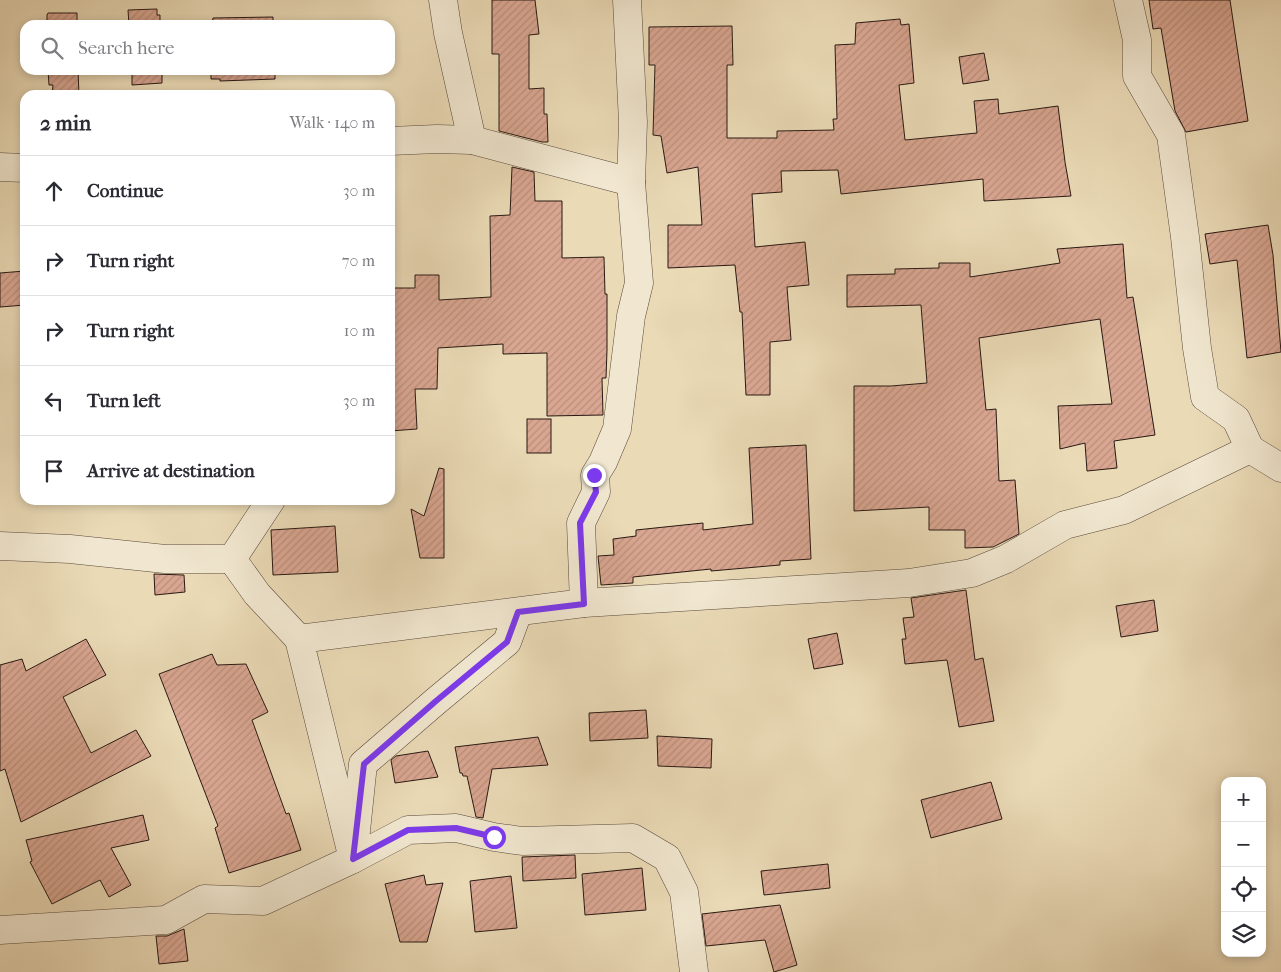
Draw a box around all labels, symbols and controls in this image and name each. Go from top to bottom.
search box [20,20,395,75]
icon: search [38,34,66,62]
text: Search here [78,37,174,59]
text: 2 min [40,111,91,135]
text: Walk · 140 m [290,113,375,132]
icon: ahead [40,177,68,205]
text: Continue [87,180,163,202]
text: 30 m [343,181,375,200]
icon: right [40,247,68,275]
text: Turn right [87,250,174,272]
text: 70 m [342,251,375,270]
icon: right [40,317,68,345]
text: Turn right [87,320,174,342]
text: 10 m [344,321,375,340]
icon: left [40,387,68,415]
text: Turn left [87,390,161,412]
text: 30 m [343,391,375,410]
icon: arrive [40,457,68,485]
text: Arrive at destination [87,460,255,482]
route end [583,464,606,487]
map controls [1221,777,1266,957]
button: + [1221,777,1266,822]
button: − [1221,822,1266,867]
route start [483,826,506,849]
button: locate [1221,867,1266,912]
button: layers [1221,912,1266,957]

